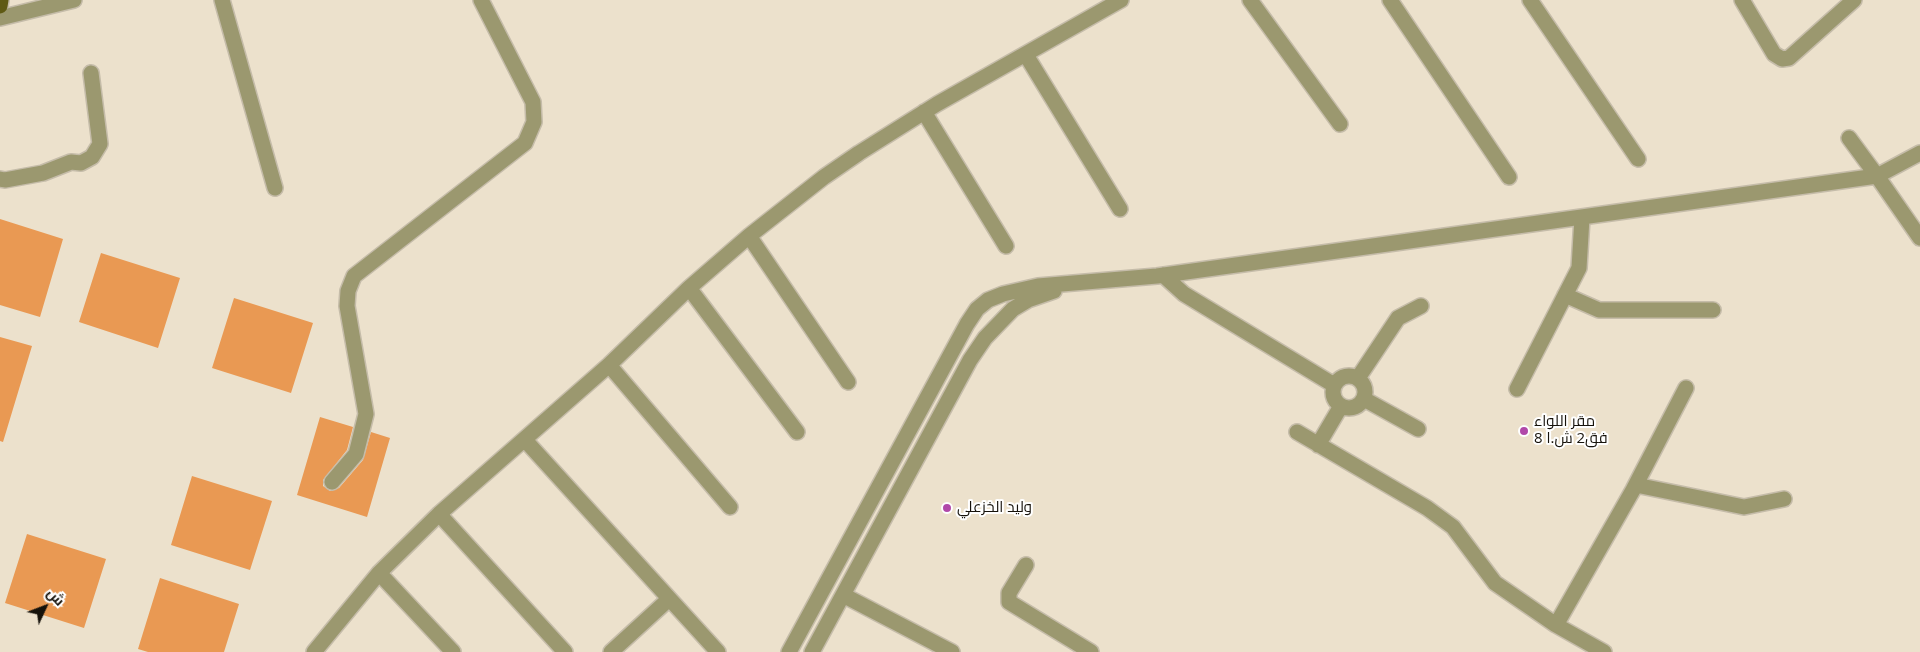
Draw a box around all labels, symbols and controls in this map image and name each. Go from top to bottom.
place label: مقر اللواء 8 فق2 ش.ا [1534,413,1608,448]
marker: مقر اللواء 8 فق2 ش.ا [1518,425,1530,437]
place label: وليد الخزعلي [957,499,1032,517]
marker: وليد الخزعلي [941,502,953,514]
north arrow [20,582,70,632]
text: ش [43,583,69,609]

